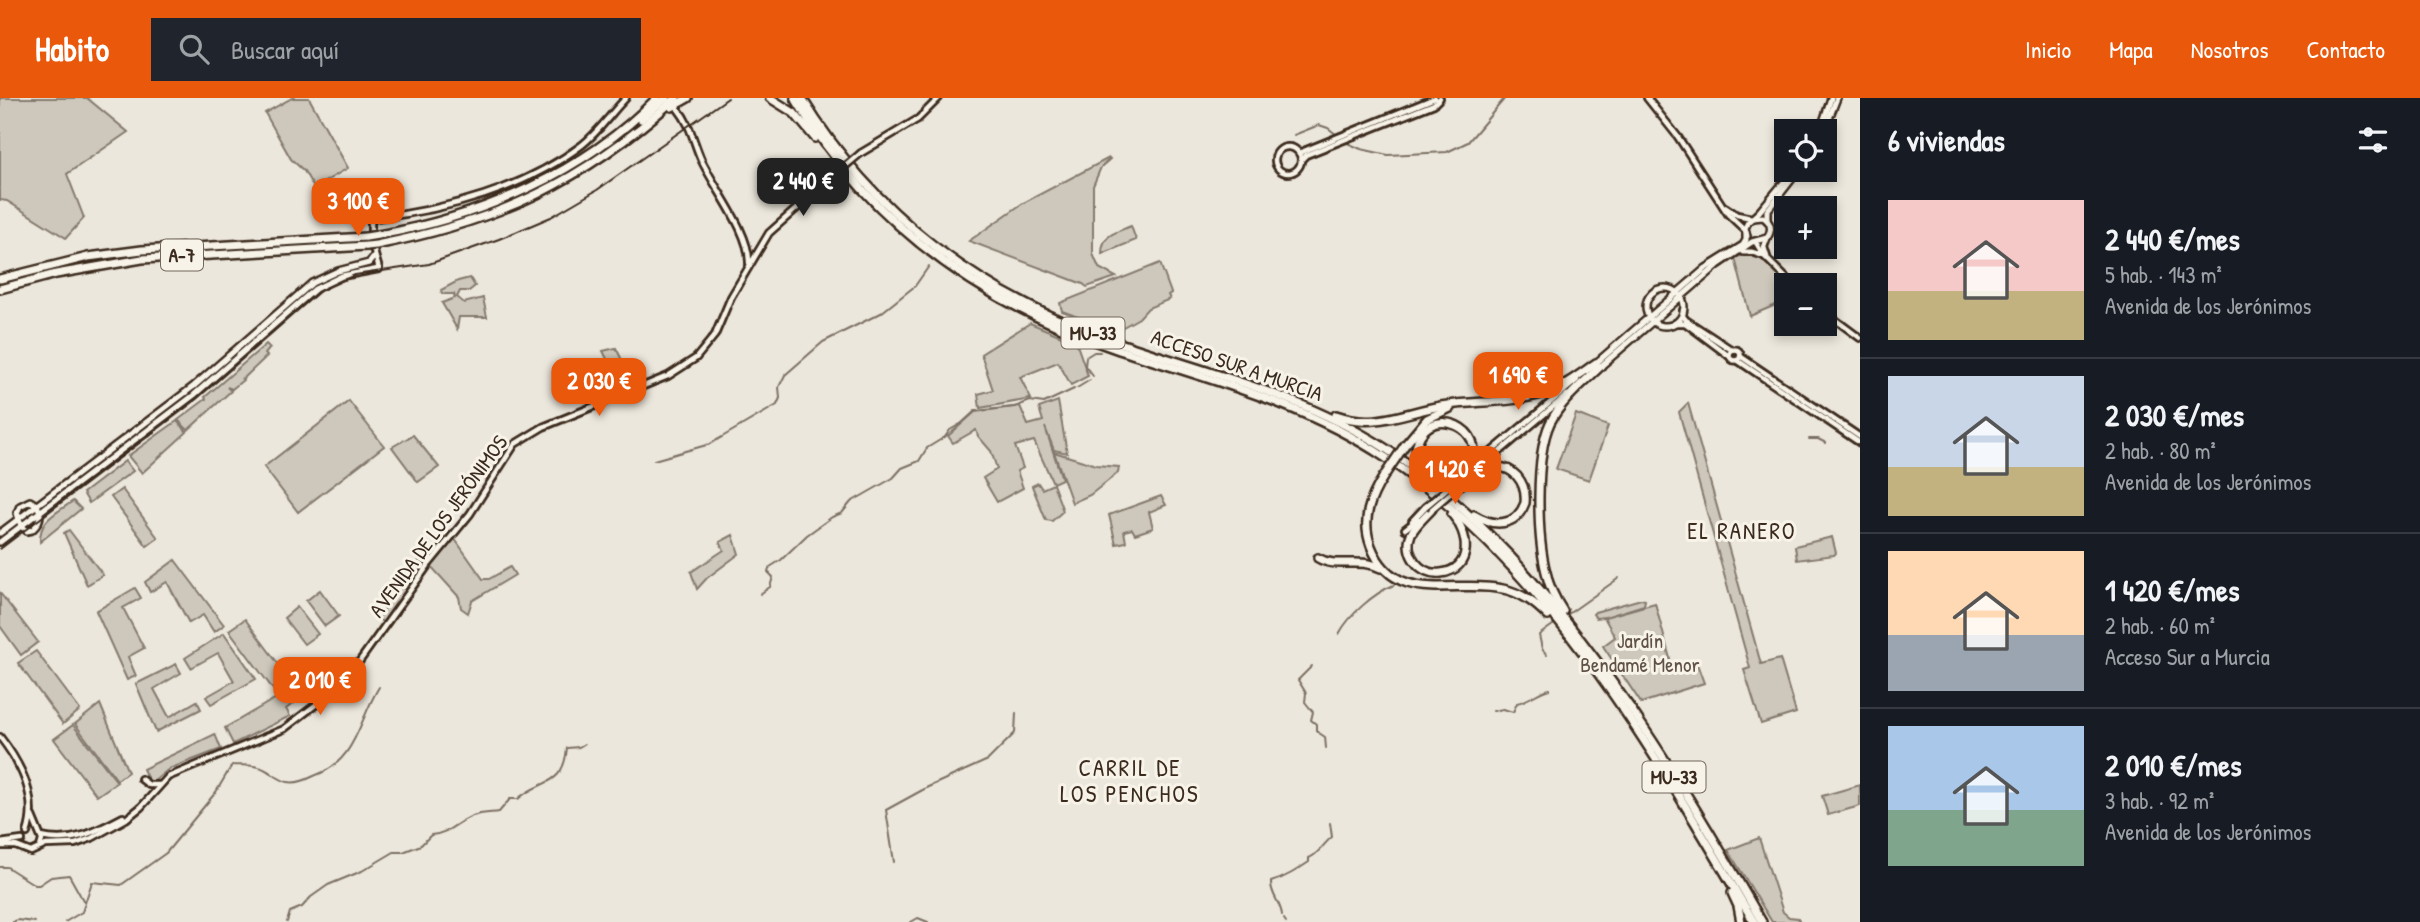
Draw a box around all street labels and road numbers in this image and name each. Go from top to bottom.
road number: A-7 [161,239,203,270]
road number: MU-33 [1062,317,1124,348]
street label: ACCESO SUR A MURCIA [1147,322,1327,408]
street label: AVENIDA DE LOS JERÓNIMOS [362,429,514,623]
road number: MU-33 [1642,762,1706,792]

